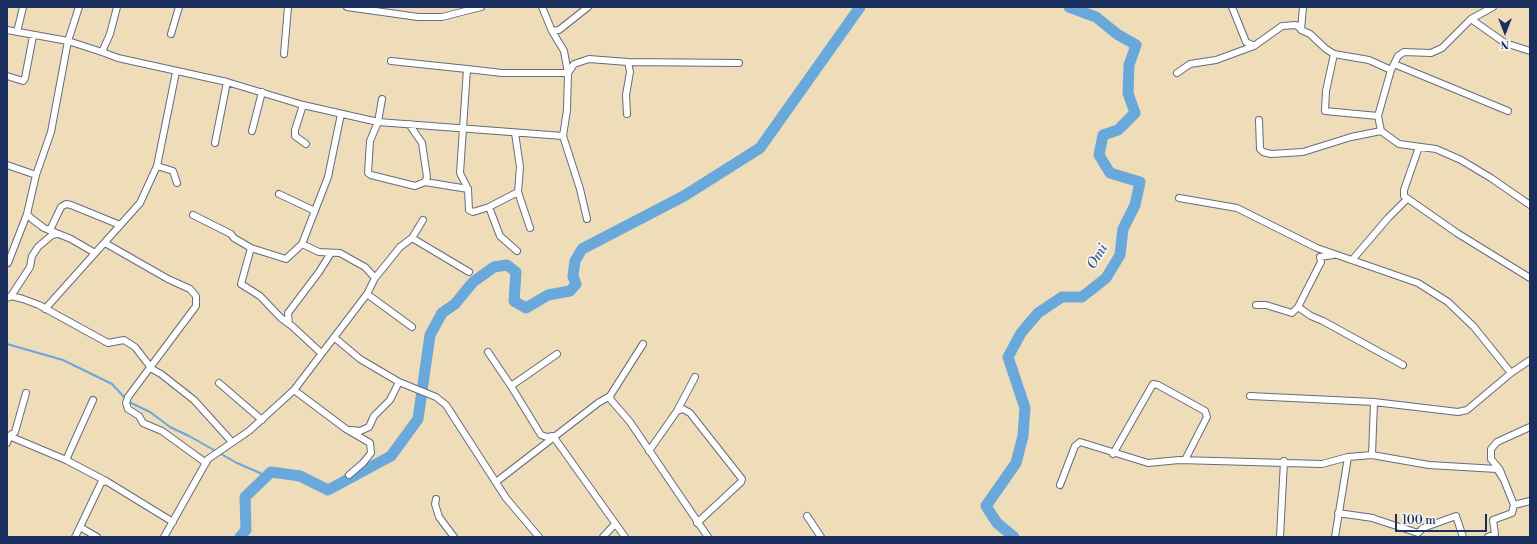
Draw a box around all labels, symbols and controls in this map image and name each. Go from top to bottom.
north arrow [1485,12,1525,52]
text: N [1501,37,1509,51]
water label: Omi [1084,241,1112,273]
scale bar [1397,506,1489,532]
text: 100 m [1402,513,1436,528]

